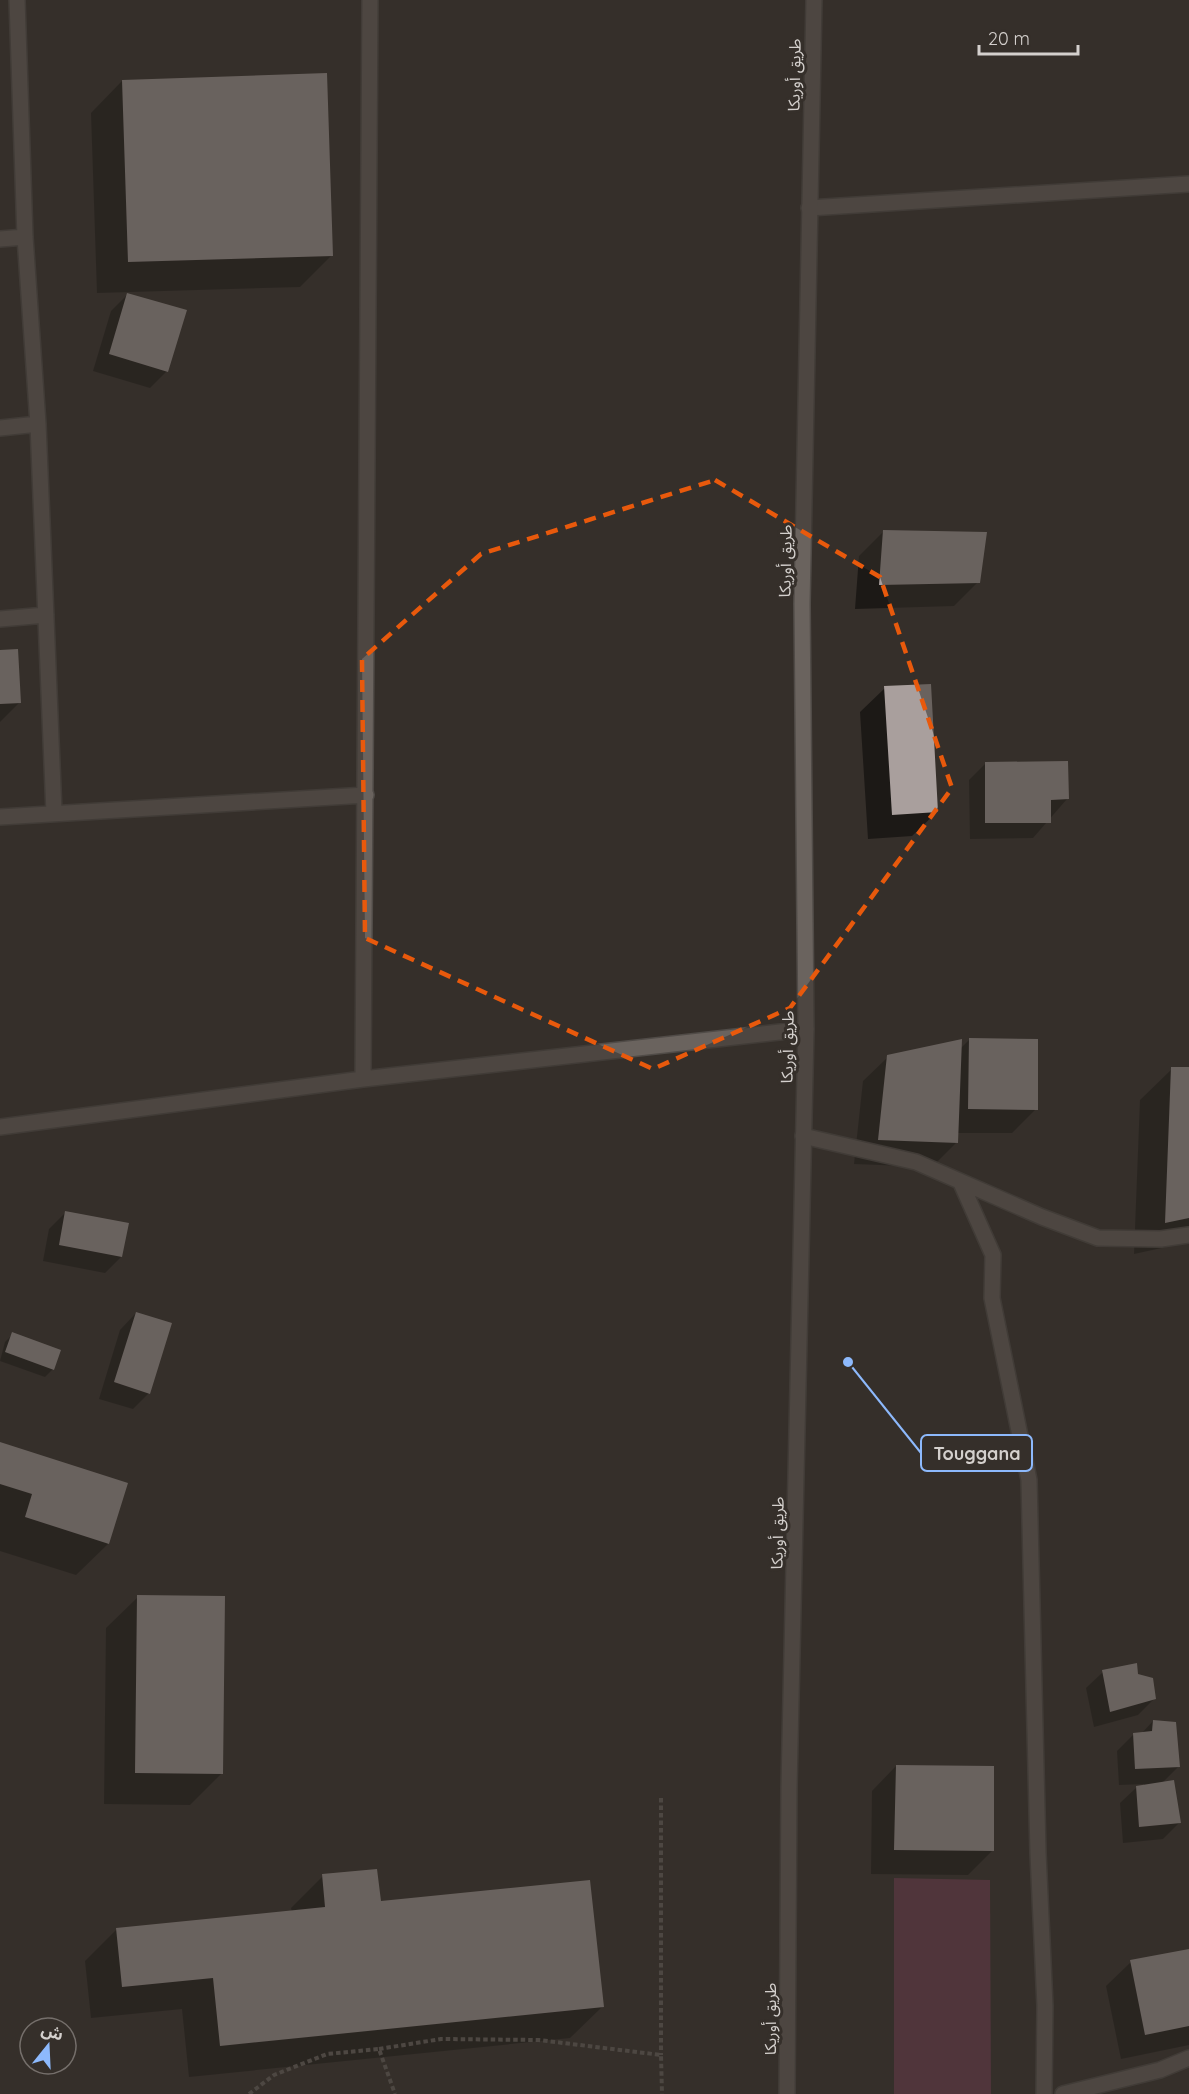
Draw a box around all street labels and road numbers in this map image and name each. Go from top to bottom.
street label: طريق أوريكا [783,38,806,112]
street label: طريق أوريكا [774,524,797,598]
street label: طريق أوريكا [776,1010,799,1084]
street label: طريق أوريكا [766,1496,789,1570]
street label: طريق أوريكا [760,1983,781,2055]

